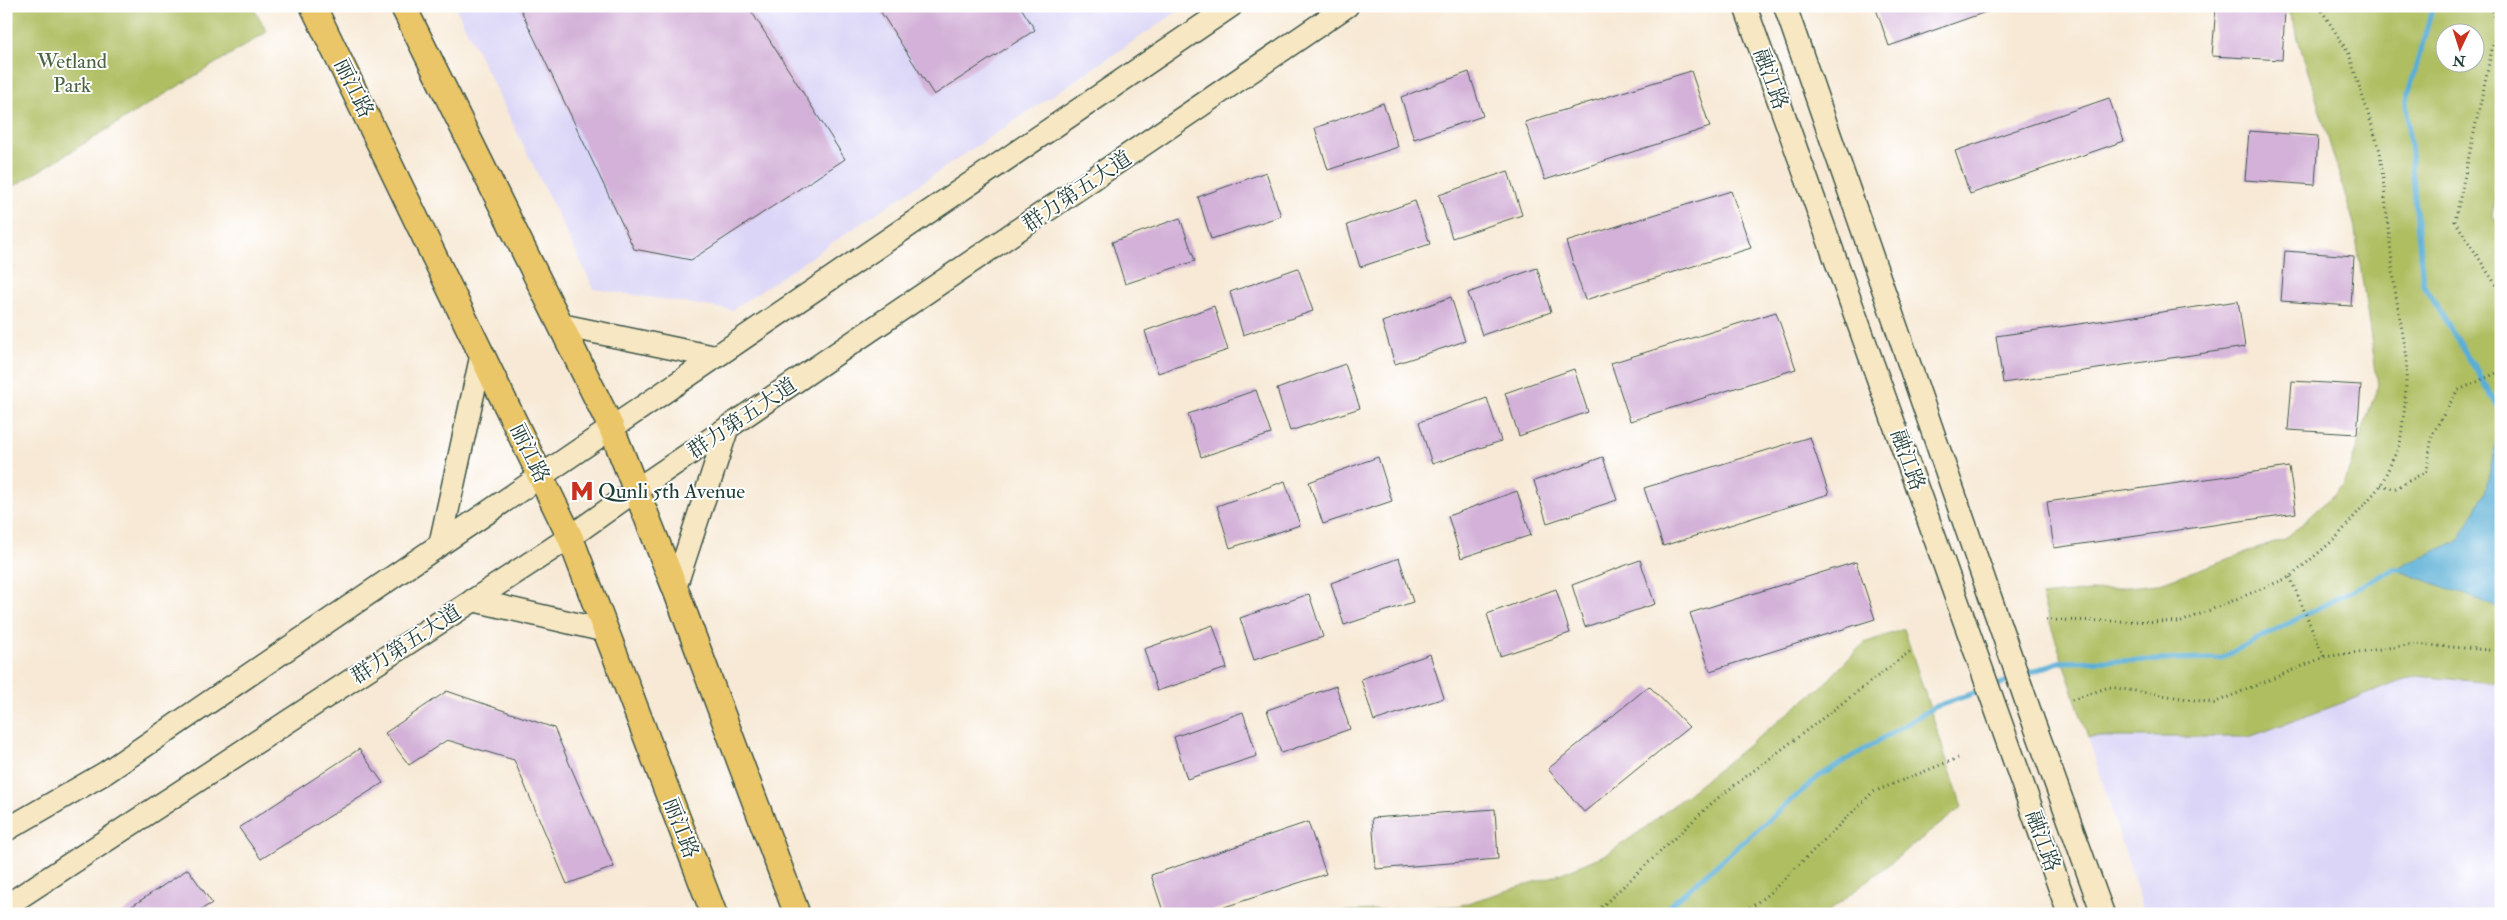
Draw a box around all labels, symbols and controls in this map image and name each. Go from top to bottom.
north arrow [2434,22,2484,72]
street label: 融江路 [1747,45,1794,113]
park label: Wetland Park [36,48,108,99]
text: N [2452,52,2467,69]
street label: 丽江路 [328,54,379,122]
street label: 群力第五大道 [1018,145,1137,238]
street label: 群力第五大道 [683,372,802,465]
street label: 丽江路 [504,419,555,487]
street label: 融江路 [1884,426,1931,494]
metro station icon: Qunli 5th Avenue [569,478,595,504]
place label: Qunli 5th Avenue [598,478,745,505]
street label: 群力第五大道 [346,599,466,690]
street label: 丽江路 [657,794,704,862]
street label: 融江路 [2019,807,2066,875]

